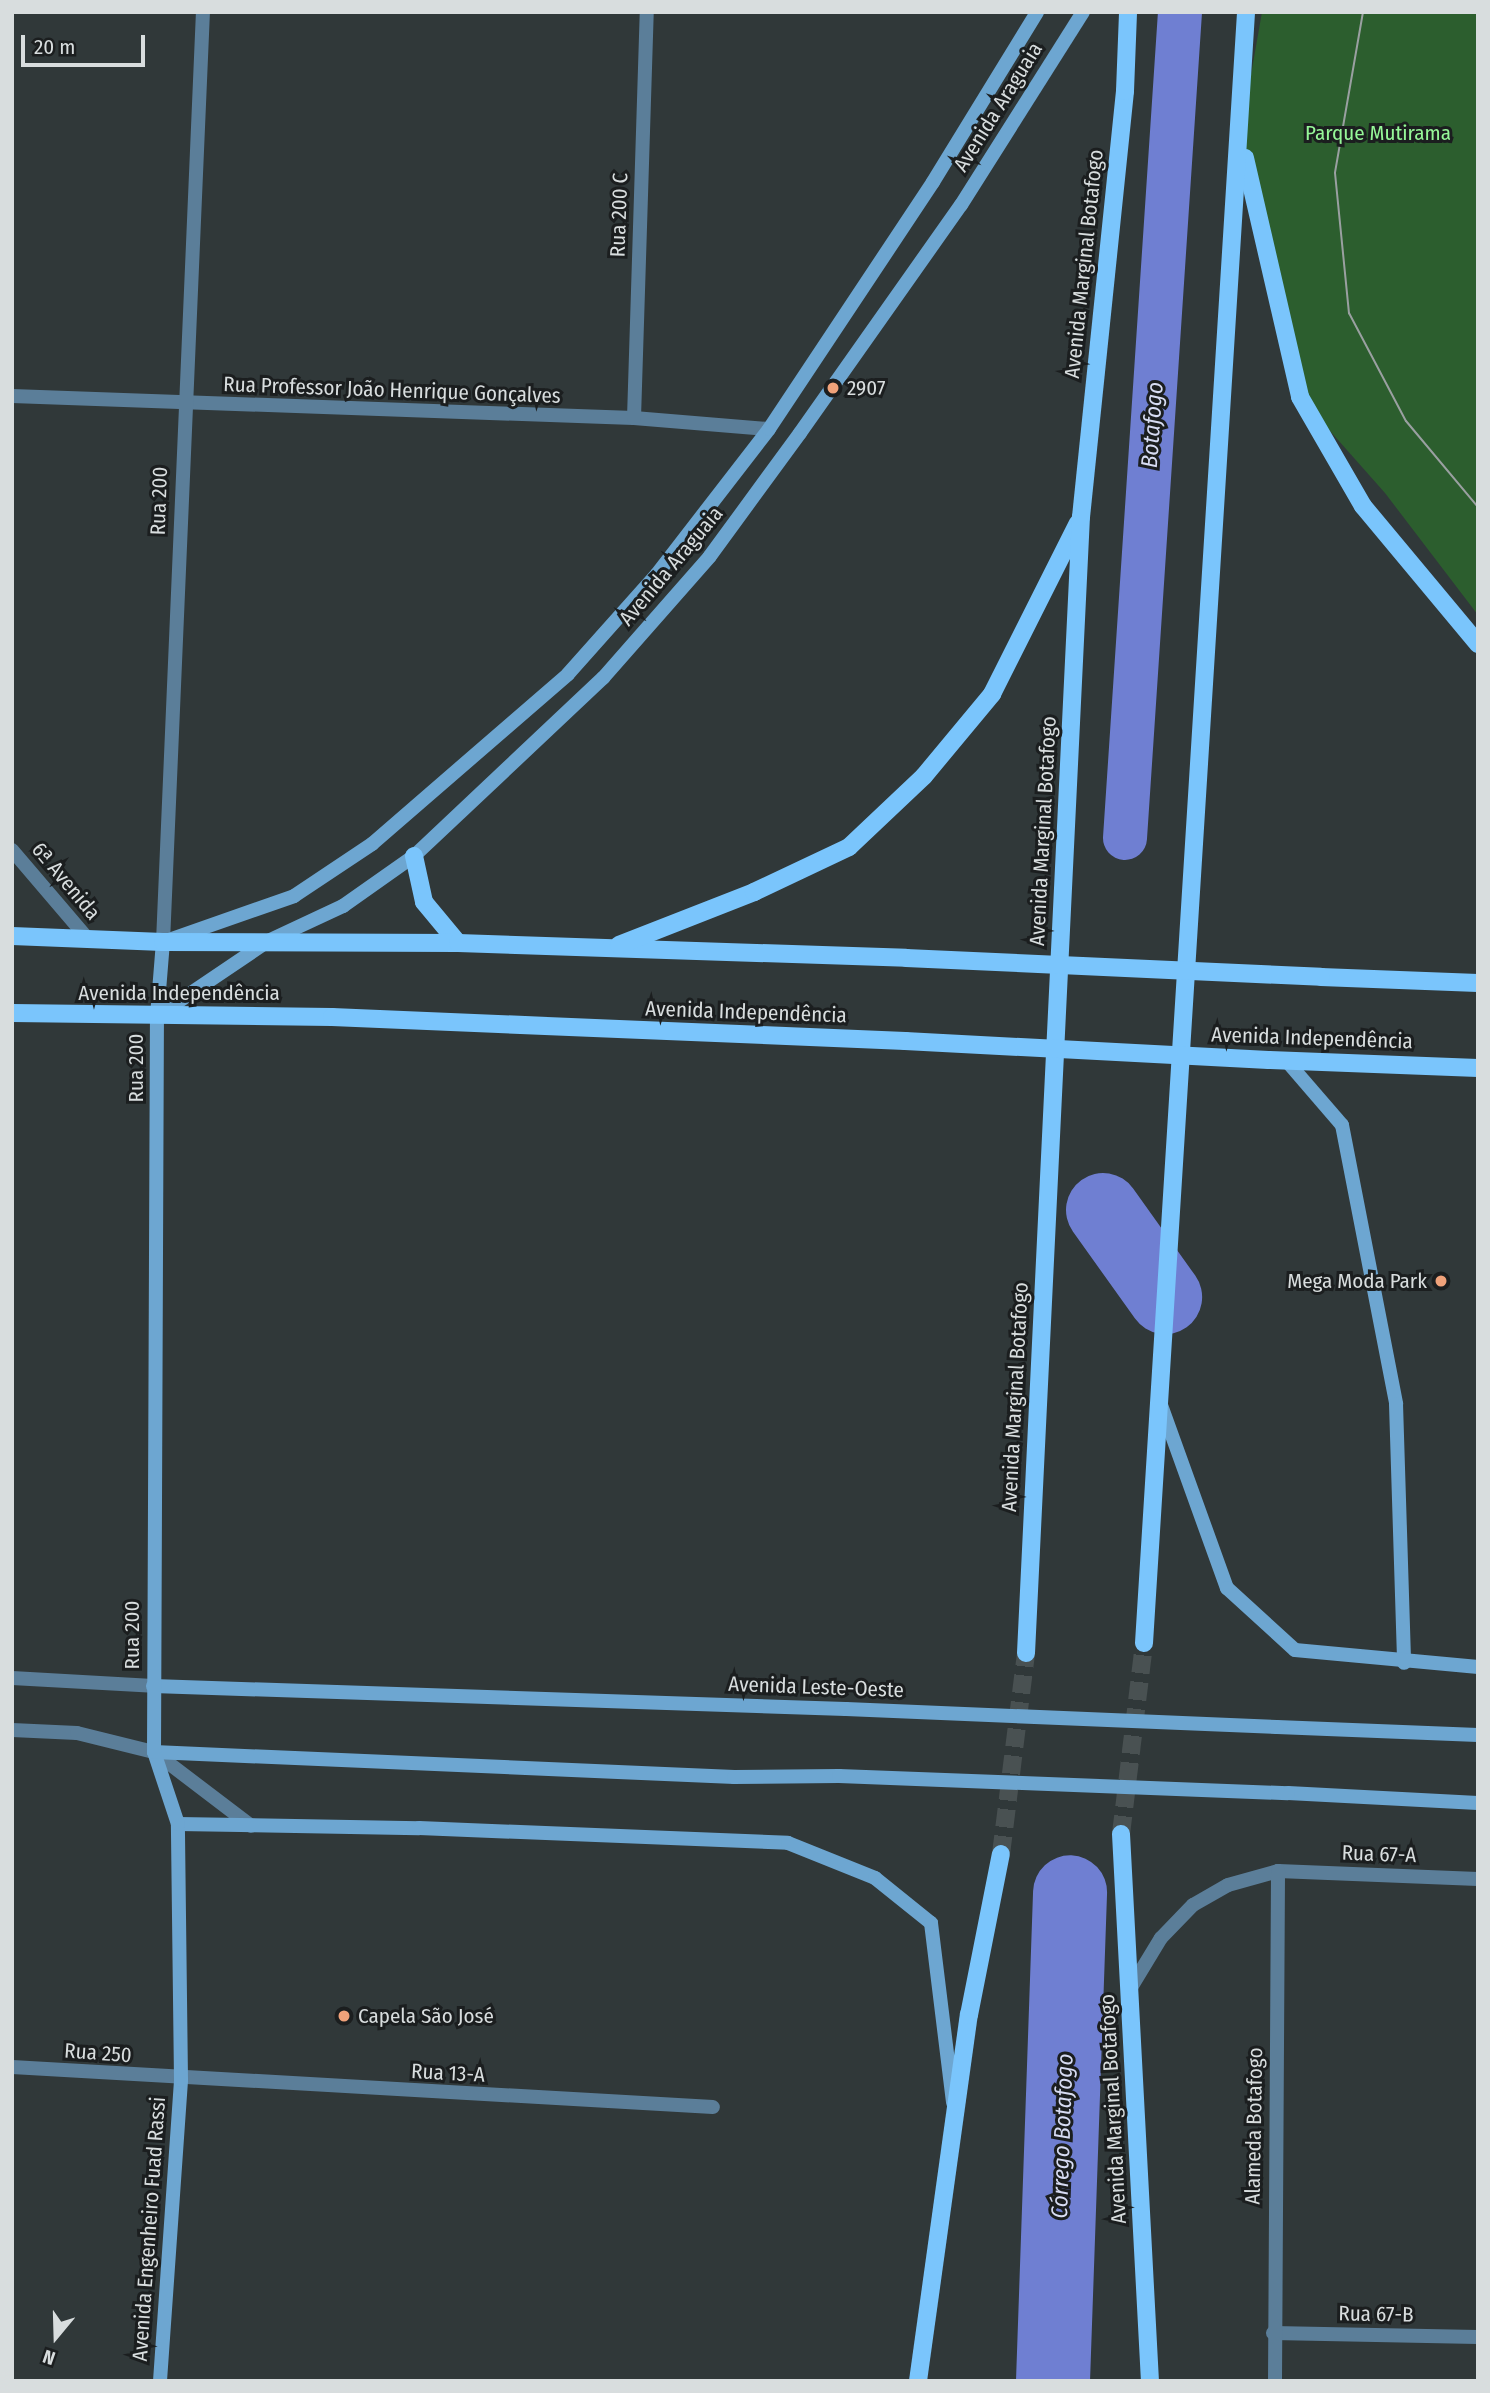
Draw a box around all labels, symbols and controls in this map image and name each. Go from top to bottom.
scale bar [24,21,149,65]
text: 20 m [34,34,75,60]
street label: Avenida Araguaia [948,38,1048,176]
park label: Parque Mutirama [1305,120,1451,146]
street label: Avenida Marginal Botafogo [1059,148,1109,380]
street label: Rua 200 C [605,172,633,258]
street label: Rua Professor João Henrique Gonçalves [223,372,561,408]
place label: 2907 [847,375,885,401]
marker: 2907 [825,380,841,396]
water label: Botafogo [1135,381,1169,469]
street label: Rua 200 [145,466,173,536]
street label: Avenida Araguaia [614,501,728,631]
street label: Avenida Marginal Botafogo [1024,716,1062,946]
street label: 6ª Avenida [26,837,106,925]
street label: Avenida Independência [78,980,280,1006]
street label: Avenida Independência [645,996,847,1028]
street label: Avenida Independência [1211,1022,1413,1054]
street label: Rua 200 [123,1034,149,1102]
place label: Mega Moda Park [1287,1268,1427,1294]
marker: Mega Moda Park [1433,1273,1449,1289]
street label: Avenida Marginal Botafogo [996,1282,1034,1512]
street label: Rua 200 [119,1601,145,1669]
street label: Avenida Leste-Oeste [728,1671,904,1703]
street label: Rua 67-A [1341,1840,1417,1868]
street label: Avenida Marginal Botafogo [1094,1994,1132,2224]
place label: Capela São José [358,2003,494,2029]
marker: Capela São José [336,2008,352,2024]
street label: Rua 250 [63,2038,133,2068]
street label: Alameda Botafogo [1240,2047,1268,2205]
water label: Córrego Botafogo [1045,2053,1079,2219]
street label: Rua 13-A [410,2058,486,2088]
street label: Avenida Engenheiro Fuad Rassi [127,2096,171,2362]
street label: Rua 67-B [1338,2301,1414,2327]
north arrow [21,2302,91,2372]
text: N [40,2345,58,2370]

